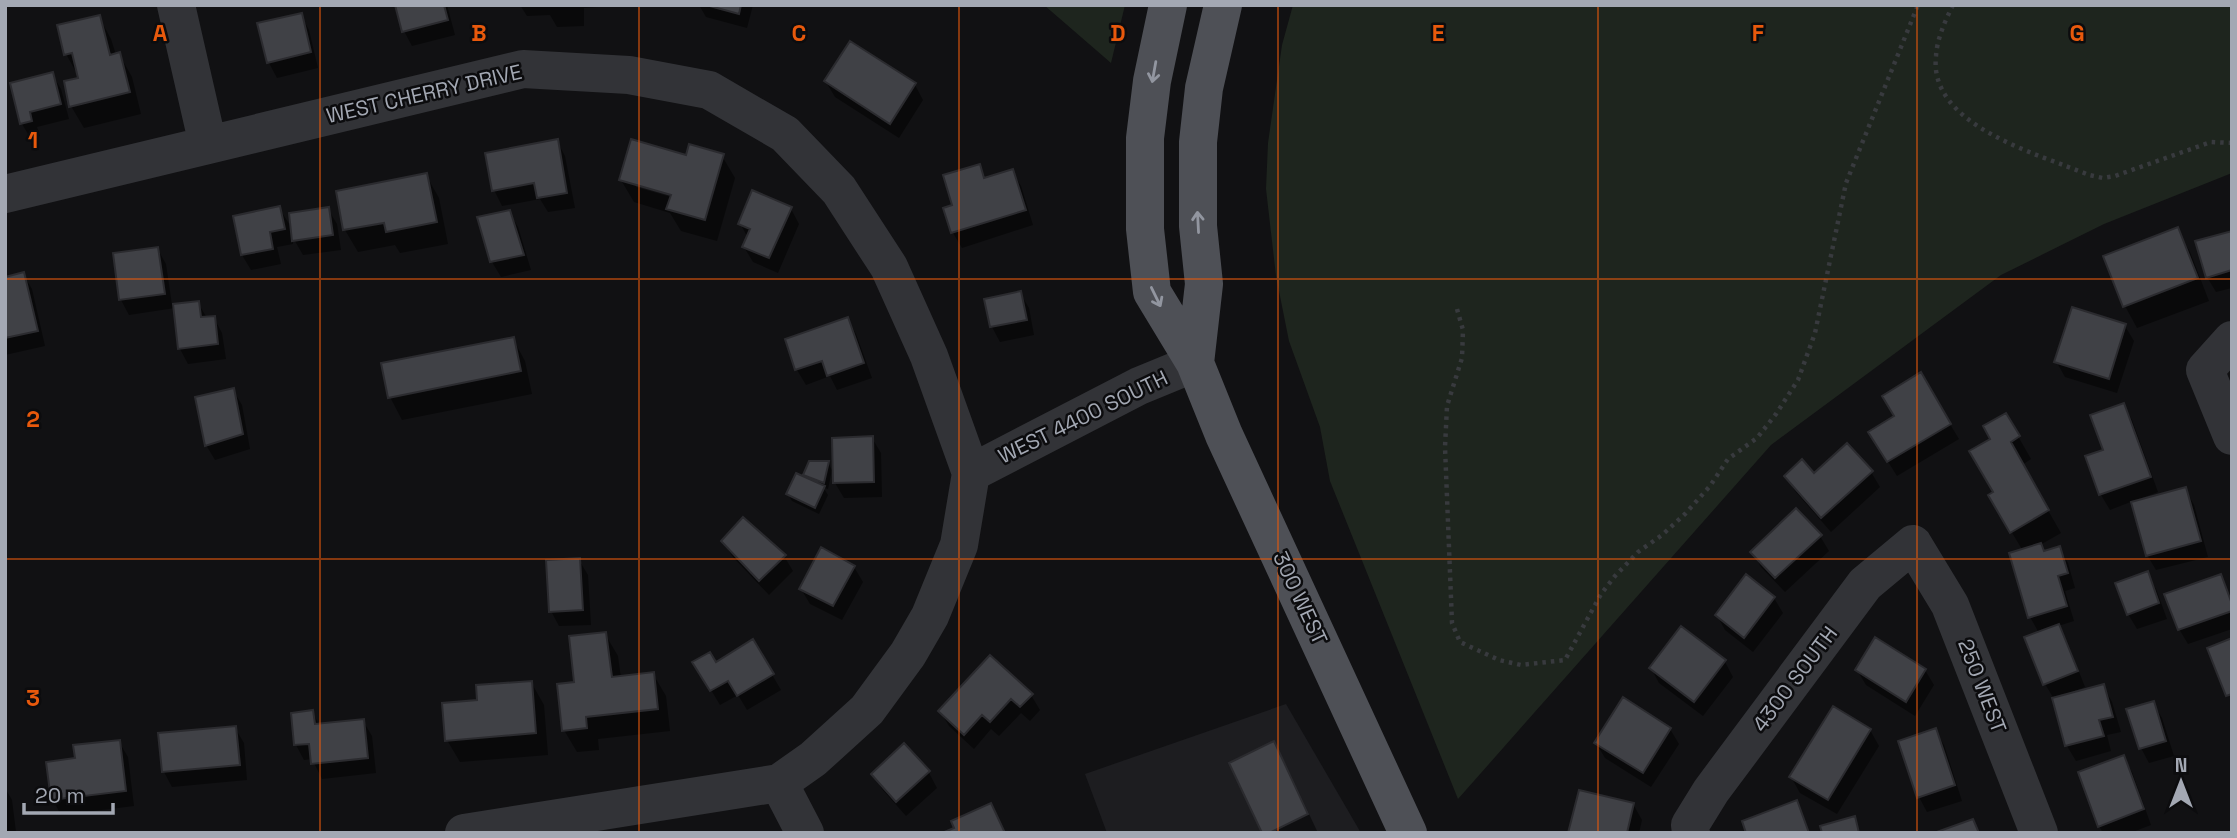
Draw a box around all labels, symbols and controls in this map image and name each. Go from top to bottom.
text: A [153,18,168,48]
text: B [471,18,487,48]
text: C [792,18,806,48]
text: D [1110,18,1126,48]
text: E [1432,18,1444,48]
text: F [1752,18,1764,48]
text: G [2069,18,2085,48]
street label: WEST CHERRY DRIVE [323,58,524,129]
one-way arrow [1147,60,1160,83]
text: 1 [28,125,38,155]
one-way arrow [1191,210,1204,233]
one-way arrow [1150,286,1164,307]
street label: WEST 4400 SOUTH [994,364,1172,469]
text: 2 [26,404,40,434]
street label: 300 WEST [1267,547,1334,649]
street label: 4300 SOUTH [1746,621,1843,737]
street label: 250 WEST [1952,635,2013,737]
text: 3 [26,683,40,713]
north arrow [2146,747,2216,817]
text: N [2175,753,2187,778]
scale bar [24,772,114,816]
text: 20 m [35,782,85,809]

